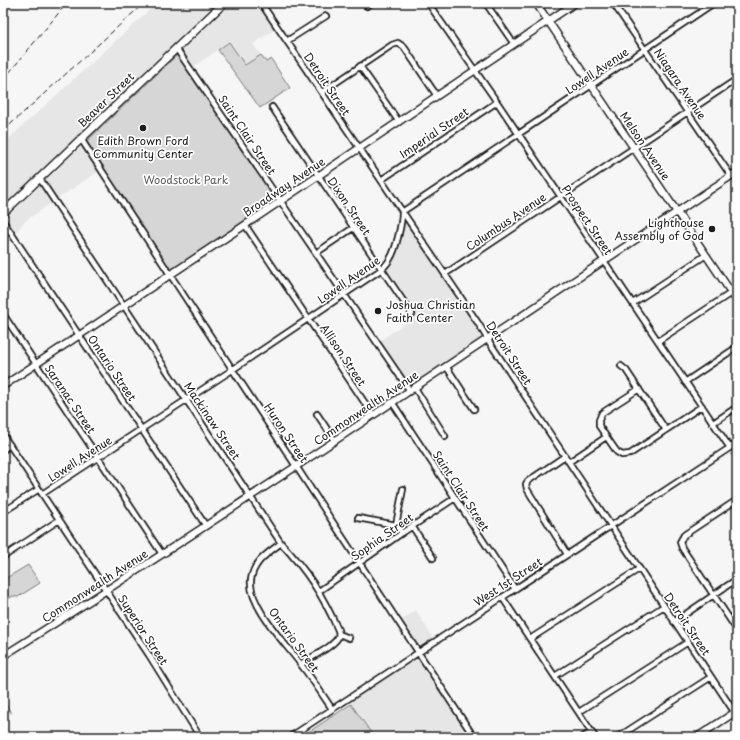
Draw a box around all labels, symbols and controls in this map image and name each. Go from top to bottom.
street label: Lowell Avenue [562,43,632,98]
street label: Niagara Avenue [650,45,711,123]
street label: Detroit Street [300,49,355,119]
street label: Beaver Street [74,68,138,131]
street label: Saint Clair Street [214,91,281,178]
street label: Imperial Street [396,103,472,162]
street label: Melson Avenue [616,108,675,183]
marker: Edith Brown Ford Community Center [138,123,148,133]
place label: Edith Brown Ford Community Center [93,132,194,162]
street label: Broadway Avenue [239,153,328,220]
park label: Woodstock Park [144,171,229,188]
street label: Dixon Street [324,173,376,239]
street label: Prospect Street [558,181,617,259]
street label: Columbus Avenue [462,188,549,255]
place label: Lighthouse Assembly of God [615,214,704,244]
marker: Lighthouse Assembly of God [707,224,717,234]
street label: Lowell Avenue [314,252,384,308]
place label: Joshua Christian Faith Center [386,296,475,326]
marker: Joshua Christian Faith Center [373,306,383,316]
street label: Detroit Street [482,317,537,388]
street label: Allison Street [316,320,371,390]
street label: Ontario Street [84,331,141,405]
street label: Saranac Street [41,361,100,437]
street label: Commonwealth Avenue [310,366,422,449]
street label: Mackinaw Street [180,378,245,463]
street label: Huron Street [260,399,313,466]
street label: Lowell Avenue [44,432,115,486]
street label: Saint Clair Street [429,447,494,535]
street label: Sophia Street [347,508,417,564]
street label: Commonwealth Avenue [38,545,151,626]
street label: West 1st Street [470,553,546,610]
street label: Detroit Street [660,589,715,659]
street label: Superior Street [114,591,173,669]
street label: Ontario Street [265,604,324,676]

